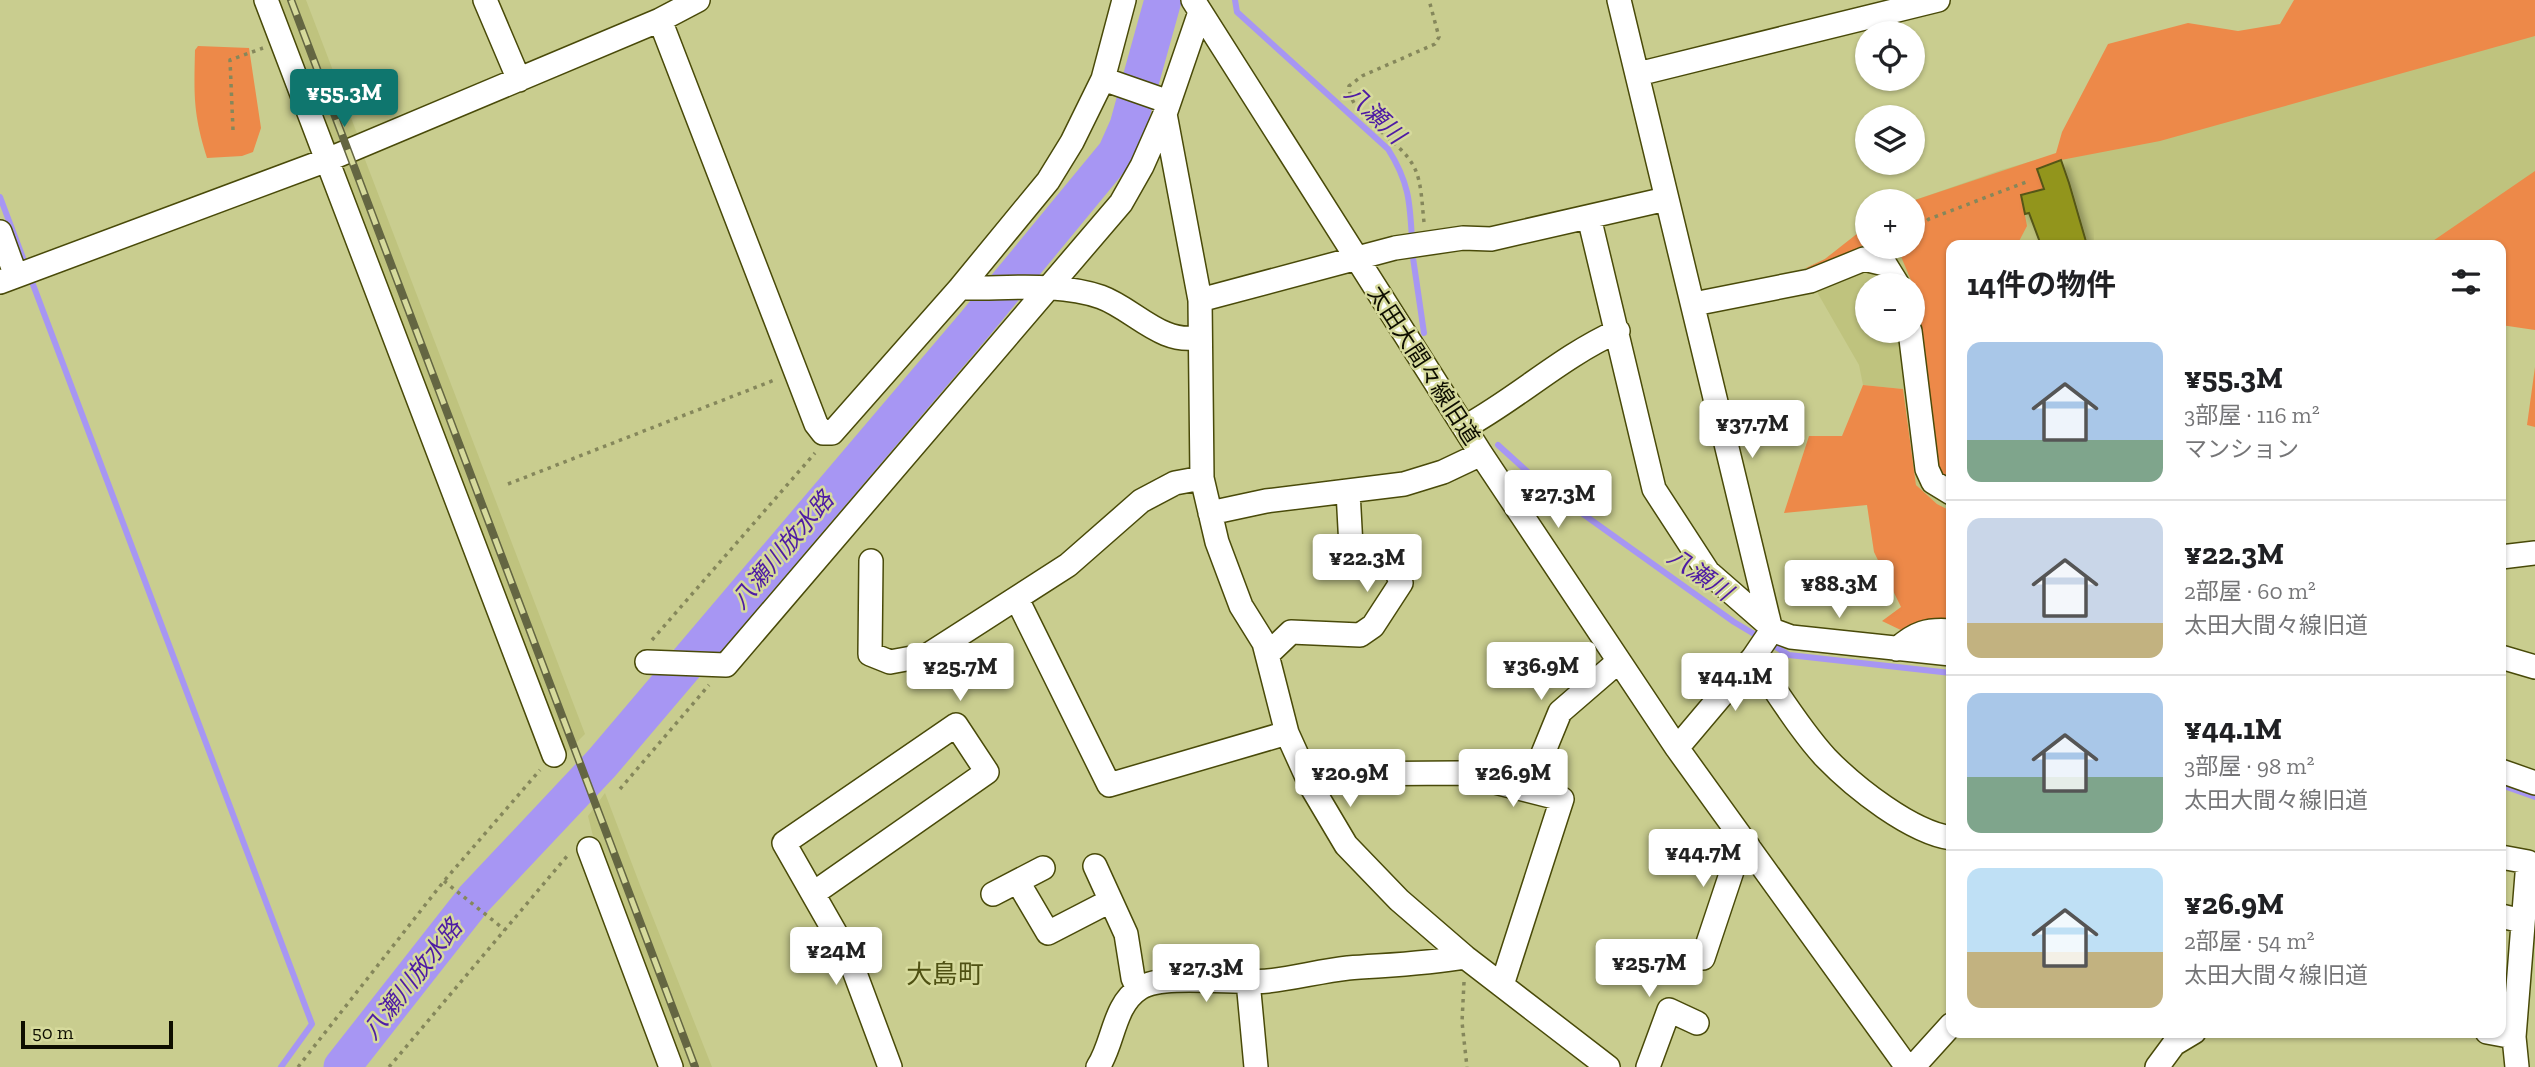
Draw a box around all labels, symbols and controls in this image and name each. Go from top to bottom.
map controls [1855,21,1925,343]
button: locate [1855,21,1925,91]
pin: ¥55.3M [287,69,401,129]
text: ¥55.3M [306,78,382,106]
water label: 八瀬川 [1339,79,1413,152]
button: layers [1855,105,1925,175]
button: + [1855,189,1925,259]
icon: filters [2447,263,2485,301]
text: 14件の物件 [1967,267,2116,303]
button: − [1855,273,1925,343]
street label: 太田大間々線旧道 [1362,280,1486,450]
text: ¥55.3M [2184,360,2283,396]
icon: home [2023,370,2107,454]
pin: ¥37.7M [1695,400,1809,460]
text: 3部屋 · 116 m² [2184,401,2320,429]
text: ¥37.7M [1715,409,1789,437]
text: マンション [2184,435,2299,463]
pin: ¥27.3M [1501,470,1615,530]
text: ¥27.3M [1521,479,1595,507]
water label: 八瀬川放水路 [725,484,841,614]
pin: ¥22.3M [1310,534,1424,594]
text: ¥22.3M [2184,536,2284,572]
water label: 八瀬川 [1662,541,1740,608]
text: ¥22.3M [1329,543,1405,571]
icon: home [2023,546,2107,630]
pin: ¥88.3M [1782,560,1896,620]
text: ¥88.3M [1801,569,1877,597]
text: 2部屋 · 60 m² [2184,577,2316,605]
text: 太田大間々線旧道 [2184,611,2368,639]
pin: ¥36.9M [1484,642,1598,702]
pin: ¥25.7M [903,644,1017,703]
text: ¥36.9M [1503,651,1579,679]
text: ¥25.7M [923,652,997,680]
pin: ¥44.1M [1678,654,1792,713]
text: ¥44.1M [1697,662,1773,690]
text: ¥44.1M [2184,711,2282,747]
icon: home [2023,721,2107,805]
pin: ¥20.9M [1293,750,1407,809]
pin: ¥26.9M [1456,750,1570,809]
text: 3部屋 · 98 m² [2184,752,2314,780]
text: ¥20.9M [1311,758,1389,786]
text: ¥26.9M [1475,758,1551,786]
text: 太田大間々線旧道 [2184,786,2368,814]
pin: ¥44.7M [1646,830,1760,889]
text: ¥44.7M [1665,838,1741,866]
text: ¥26.9M [2184,886,2284,922]
icon: home [2023,896,2107,980]
water label: 八瀬川放水路 [356,912,469,1045]
text: 2部屋 · 54 m² [2184,927,2315,955]
pin: ¥24M [795,928,877,987]
text: ¥24M [806,936,866,964]
pin: ¥25.7M [1592,940,1706,999]
pin: ¥27.3M [1149,944,1263,1004]
text: ¥25.7M [1612,948,1686,976]
text: ¥27.3M [1169,953,1243,981]
district label: 大島町 [906,958,984,990]
text: 太田大間々線旧道 [2184,961,2368,989]
scale bar [21,1018,173,1050]
text: 50 m [32,1021,73,1044]

